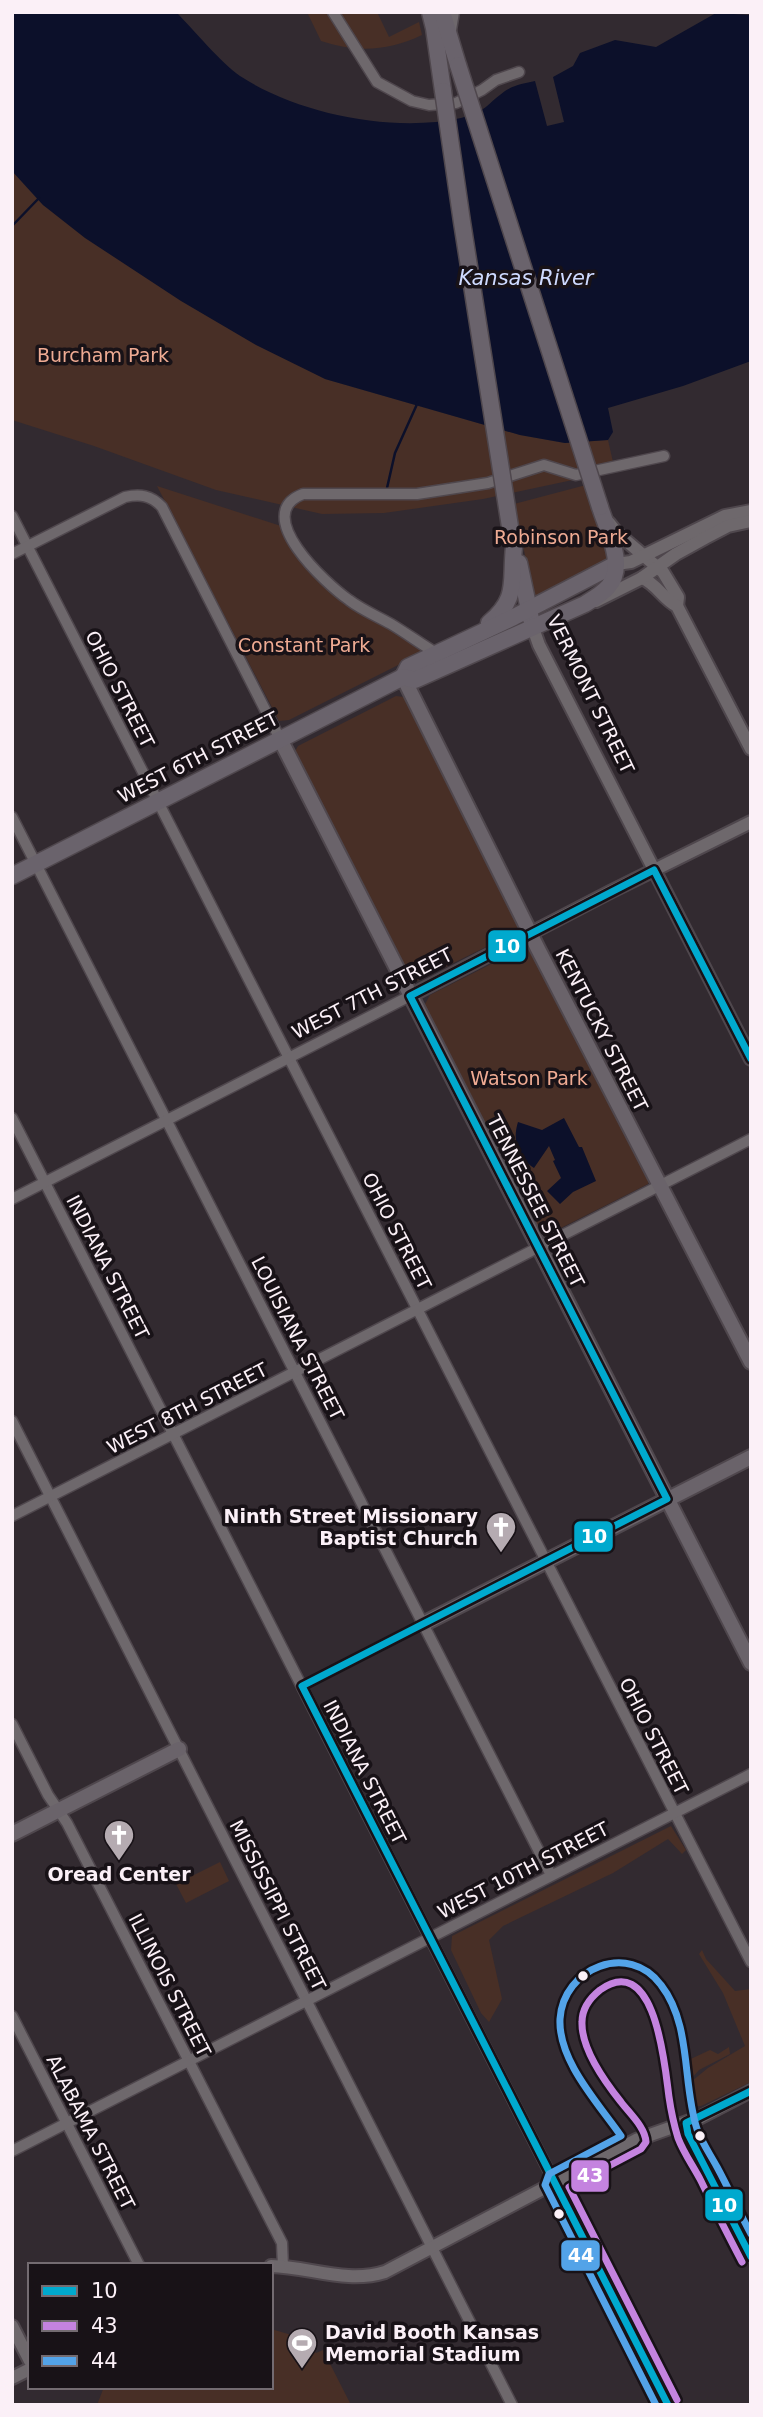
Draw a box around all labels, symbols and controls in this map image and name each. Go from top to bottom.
water label: Kansas River [458,266,595,290]
park label: Burcham Park [37,344,169,366]
park label: Robinson Park [494,526,628,548]
street label: VERMONT STREET [543,611,639,777]
street label: OHIO STREET [81,627,159,752]
park label: Constant Park [238,634,370,656]
street label: WEST 6TH STREET [114,707,282,807]
line badge: 10 [487,929,527,963]
text: 10 [494,935,520,957]
street label: WEST 7TH STREET [288,943,456,1043]
street label: KENTUCKY STREET [551,945,653,1115]
park label: Watson Park [470,1067,588,1089]
street label: TENNESSEE STREET [482,1110,589,1291]
street label: OHIO STREET [358,1169,436,1294]
street label: INDIANA STREET [62,1191,154,1343]
street label: LOUISIANA STREET [247,1252,349,1424]
street label: WEST 8TH STREET [103,1358,271,1458]
place label: Ninth Street Missionary Baptist Church [224,1505,479,1549]
church icon: Ninth Street Missionary Baptist Church [484,1510,518,1554]
line badge: 10 [573,1520,614,1553]
text: 10 [581,1525,607,1547]
street label: OHIO STREET [615,1674,693,1799]
street label: INDIANA STREET [319,1696,411,1848]
street label: MISSISSIPPI STREET [225,1816,331,1994]
street label: WEST 10TH STREET [434,1817,613,1923]
church icon: Oread Center [102,1818,136,1862]
place label: Oread Center [47,1863,191,1885]
street label: ILLINOIS STREET [124,1910,216,2061]
unlabelled marker [576,1969,590,1983]
street label: ALABAMA STREET [42,2051,140,2214]
unlabelled marker [693,2129,707,2143]
line badge: 43 [570,2159,610,2193]
text: 43 [577,2164,603,2186]
line badge: 10 [704,2188,744,2222]
text: 10 [711,2194,737,2216]
unlabelled marker [552,2207,566,2221]
line badge: 44 [560,2239,601,2272]
text: 44 [568,2244,594,2266]
legend [28,2263,273,2389]
text: 10 [91,2279,118,2303]
text: 43 [91,2314,118,2338]
place label: David Booth Kansas Memorial Stadium [325,2321,539,2365]
sports icon: David Booth Kansas Memorial Stadium [285,2326,319,2370]
text: 44 [91,2349,118,2373]

